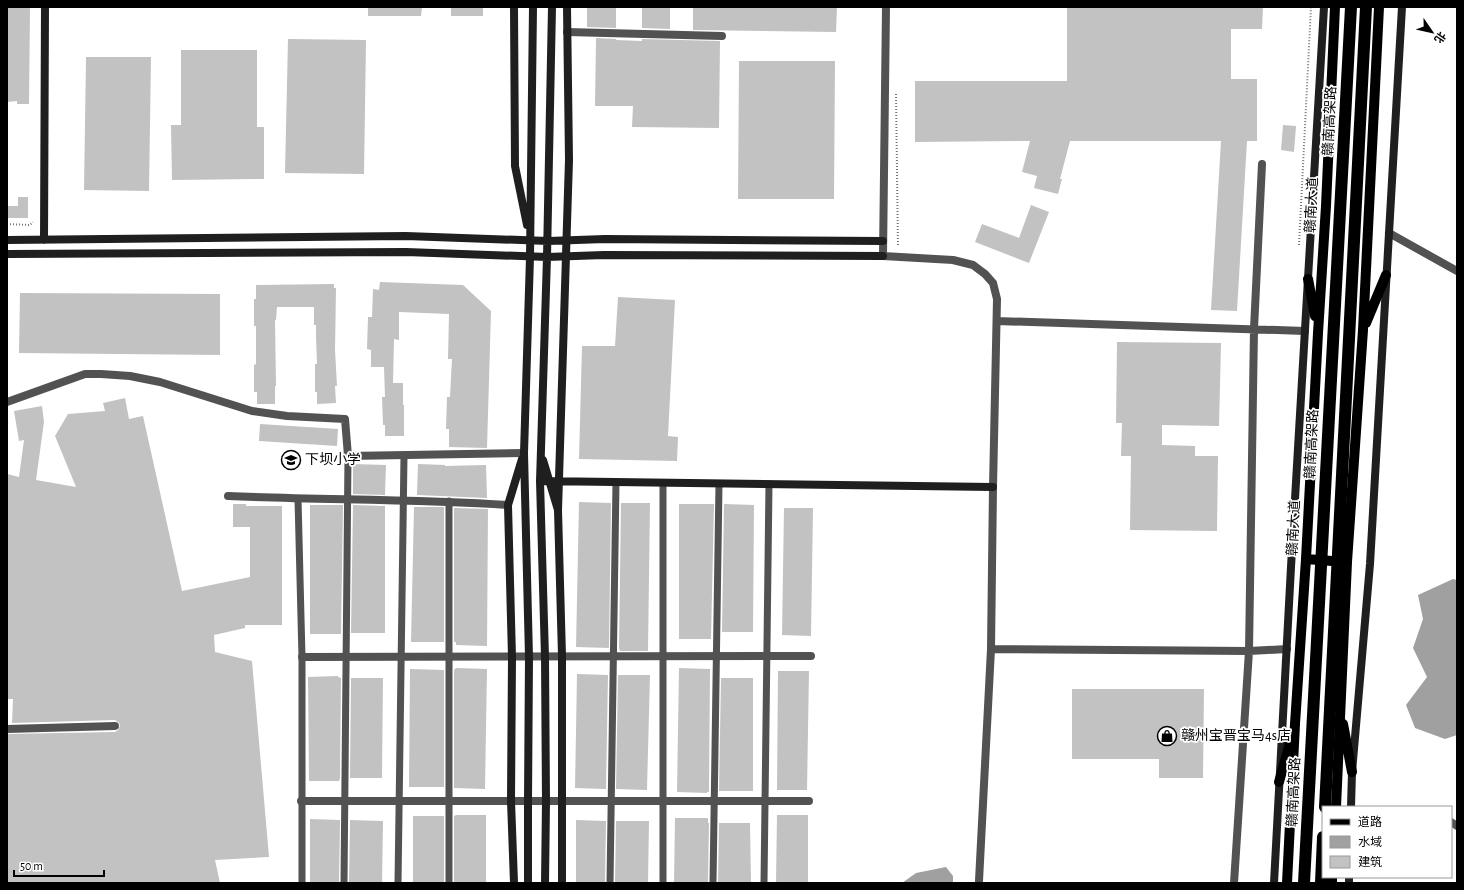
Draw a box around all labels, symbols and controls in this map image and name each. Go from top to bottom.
north arrow [1412,12,1452,52]
text: 北 [1432,30,1448,45]
street label: 赣南高架路 [1320,86,1339,156]
street label: 赣南大道 [1303,177,1320,233]
street label: 赣南高架路 [1302,409,1321,479]
school or university icon: 下坝小学 [280,449,302,471]
place label: 下坝小学 [305,452,361,467]
street label: 赣南大道 [1285,500,1302,556]
shop icon: 赣州宝晋宝马4s店 [1156,725,1178,747]
place label: 赣州宝晋宝马4s店 [1181,727,1291,743]
street label: 赣南高架路 [1284,757,1303,827]
legend [1322,806,1452,878]
text: 道路 [1358,815,1382,828]
text: 水域 [1358,836,1382,848]
scale bar [14,852,104,878]
text: 建筑 [1358,855,1382,868]
text: 50 m [20,860,43,872]

